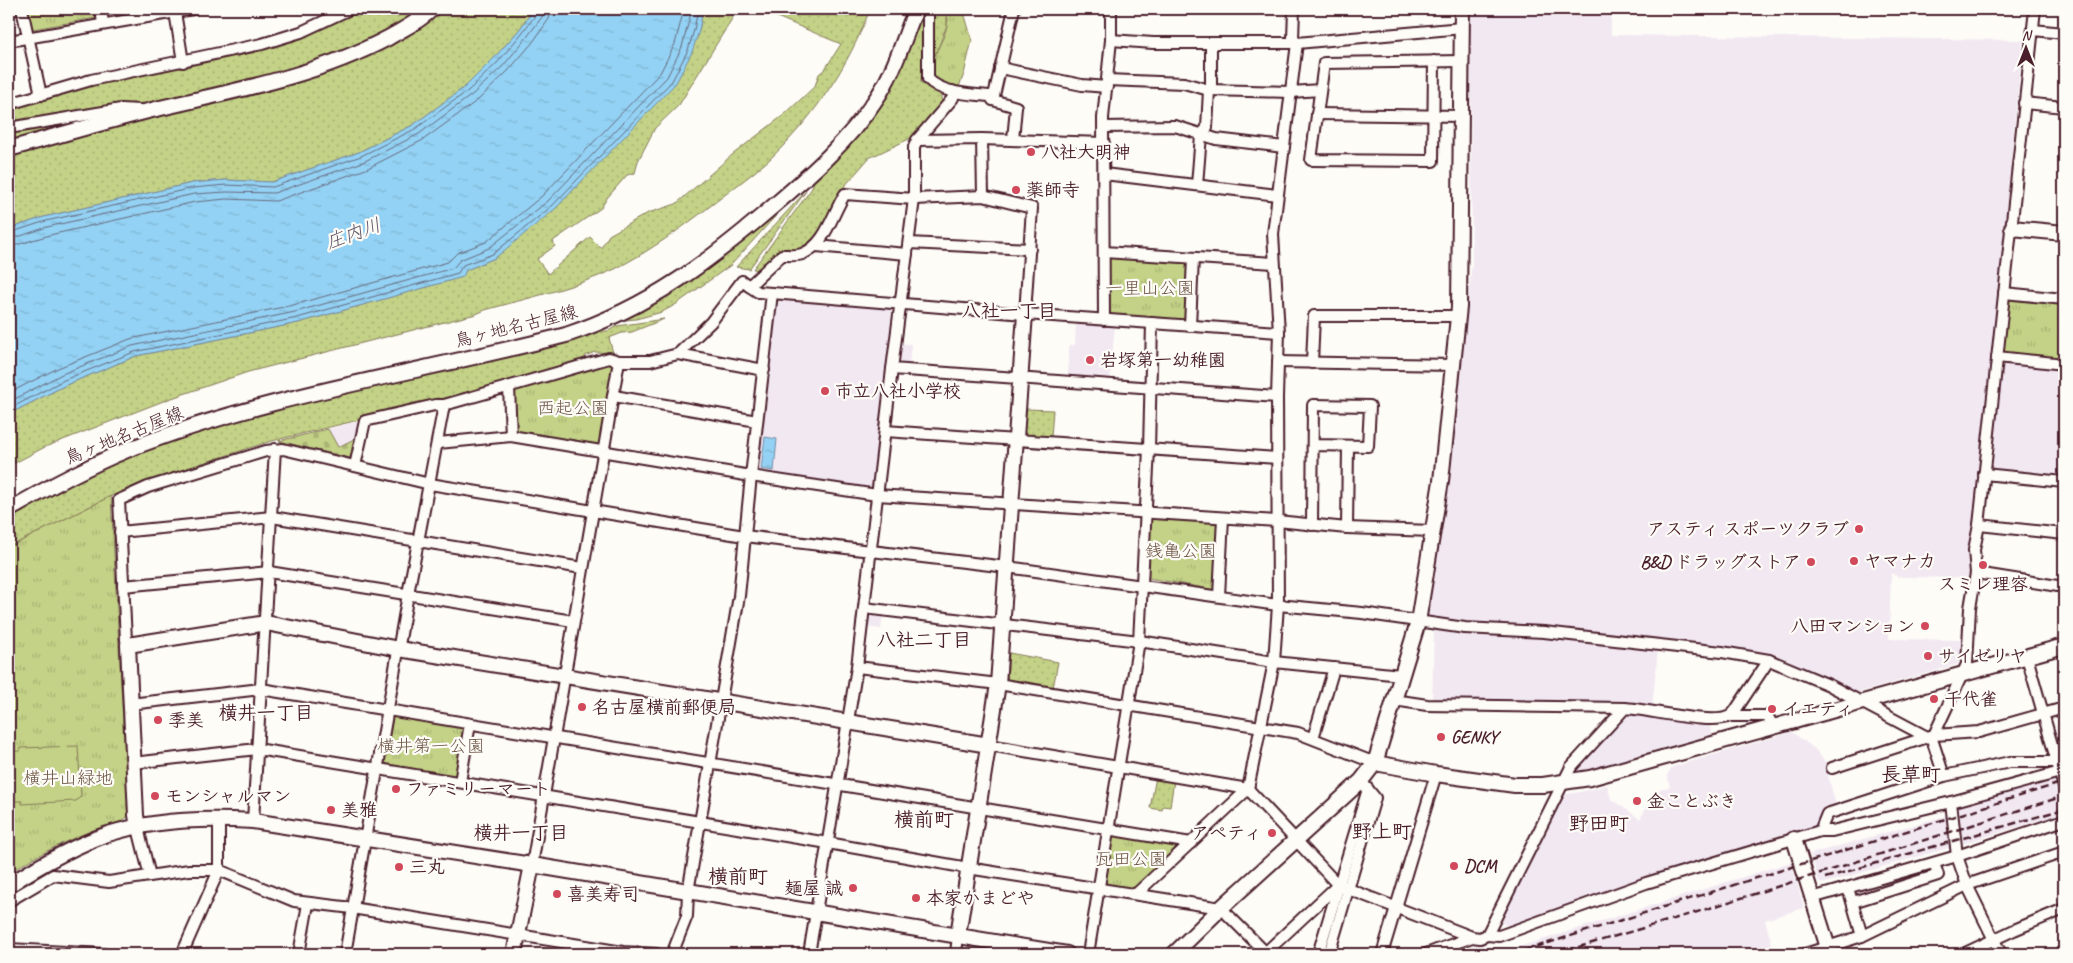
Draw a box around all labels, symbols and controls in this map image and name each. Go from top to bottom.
north arrow [2000,22,2050,72]
text: N [2022,27,2033,44]
place label: 八社大明神 [1041,141,1131,163]
marker: 八社大明神 [1025,146,1037,158]
place label: 薬師寺 [1026,179,1080,201]
marker: 薬師寺 [1010,184,1022,196]
water label: 庄内川 [322,213,384,255]
park label: 一里山公園 [1105,277,1195,299]
district label: 八社一丁目 [961,299,1057,323]
street label: 鳥ヶ地名古屋線 [452,300,580,352]
place label: 岩塚第一幼稚園 [1100,349,1226,371]
marker: 岩塚第一幼稚園 [1084,354,1096,366]
place label: 市立八社小学校 [835,380,961,402]
marker: 市立八社小学校 [819,385,831,397]
park label: 西起公園 [537,397,609,419]
street label: 鳥ヶ地名古屋線 [61,401,187,469]
place label: アスティ スポーツクラブ [1647,518,1849,540]
marker: アスティ スポーツクラブ [1853,523,1865,535]
park label: 銭亀公園 [1145,540,1217,562]
place label: ヤマナカ [1864,550,1936,572]
place label: B&D ドラッグストア [1640,551,1801,573]
marker: ヤマナカ [1848,555,1860,567]
marker: B&D ドラッグストア [1805,556,1817,568]
marker: スミレ理容 [1977,559,1989,571]
place label: スミレ理容 [1938,573,2028,595]
place label: 八田マンション [1790,615,1915,637]
marker: 八田マンション [1919,620,1931,632]
district label: 八社二丁目 [876,628,972,652]
place label: サイゼリヤ [1938,645,2027,667]
marker: サイゼリヤ [1922,650,1934,662]
place label: 千代雀 [1944,688,1998,710]
marker: 千代雀 [1928,693,1940,705]
place label: 名古屋横前郵便局 [592,696,736,718]
place label: イエティ [1782,698,1854,720]
district label: 横井一丁目 [218,701,314,725]
marker: 名古屋横前郵便局 [576,701,588,713]
marker: イエティ [1766,703,1778,715]
place label: 季美 [168,709,204,731]
marker: 季美 [152,714,164,726]
place label: GENKY [1451,726,1502,748]
marker: GENKY [1435,731,1447,743]
park label: 横井第一公園 [377,735,485,757]
district label: 長草町 [1881,762,1941,787]
park label: 横井山緑地 [23,767,113,789]
place label: ファミリーマート [406,778,551,800]
marker: ファミリーマート [390,783,402,795]
place label: モンシャルマン [165,785,291,807]
marker: モンシャルマン [149,790,161,802]
place label: 金ことぶき [1647,790,1737,812]
marker: 金ことぶき [1631,795,1643,807]
place label: 美雅 [341,799,377,821]
marker: 美雅 [325,804,337,816]
district label: 横前町 [894,807,954,832]
district label: 野田町 [1569,811,1629,836]
district label: 野上町 [1352,819,1412,844]
district label: 横井一丁目 [473,821,569,845]
place label: アペティ [1191,822,1262,844]
marker: アペティ [1266,827,1278,839]
park label: 瓦田公園 [1095,848,1167,870]
place label: DCM [1464,855,1498,877]
place label: 三丸 [409,856,445,878]
marker: DCM [1448,860,1460,872]
marker: 三丸 [393,861,405,873]
district label: 横前町 [708,864,768,889]
place label: 麺屋 誠 [785,877,843,899]
marker: 麺屋 誠 [847,882,859,894]
place label: 喜美寿司 [567,883,639,905]
place label: 本家かまどや [926,887,1035,909]
marker: 喜美寿司 [551,888,563,900]
marker: 本家かまどや [910,892,922,904]

